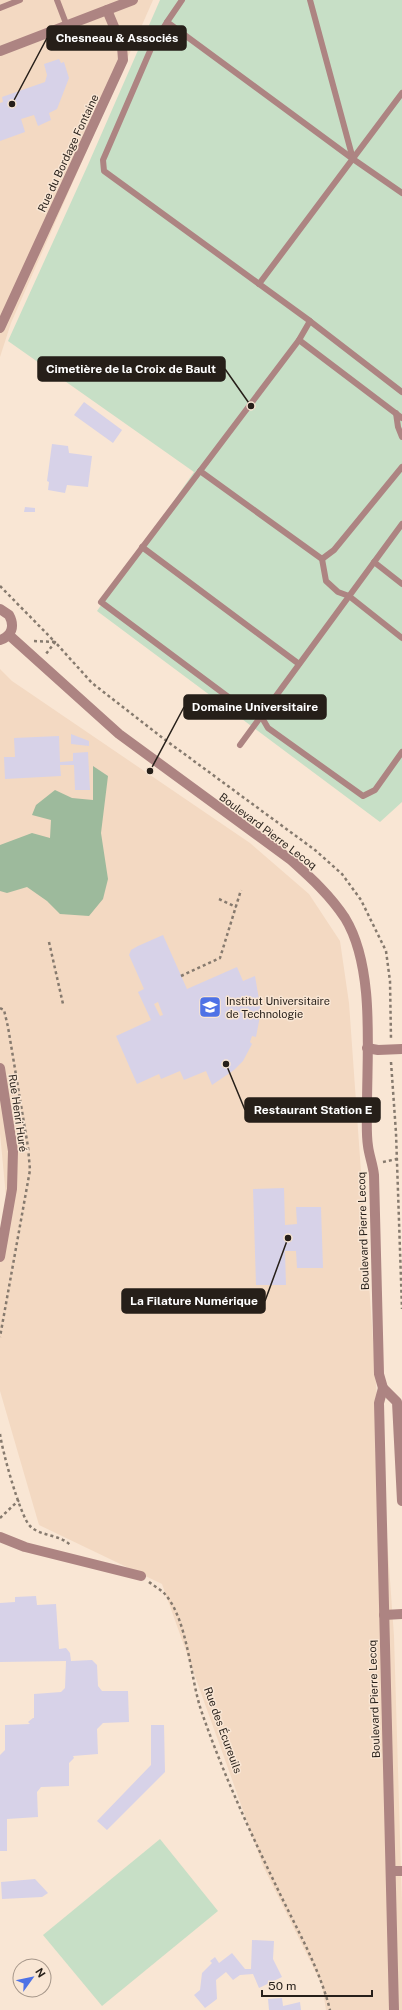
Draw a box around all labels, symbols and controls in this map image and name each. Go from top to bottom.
callout: Chesneau & Associés [47,26,186,50]
text: Chesneau & Associés [56,31,178,45]
street label: Rue du Bordage Fontaine [35,92,101,214]
callout: Cimetière de la Croix de Bault [38,357,225,381]
text: Cimetière de la Croix de Bault [46,362,216,376]
callout: Domaine Universitaire [184,695,326,719]
text: Domaine Universitaire [192,700,318,714]
street label: Boulevard Pierre Lecoq [217,791,319,871]
school or university icon: Institut Universitaire de Technologie [197,994,223,1020]
place label: Institut Universitaire de Technologie [226,995,330,1020]
street label: Rue Henri Huré [7,1073,29,1153]
callout: Restaurant Station E [245,1098,380,1122]
text: Restaurant Station E [254,1103,372,1117]
street label: Boulevard Pierre Lecoq [355,1172,371,1290]
callout: La Filature Numérique [122,1289,265,1313]
text: La Filature Numérique [130,1294,258,1308]
street label: Boulevard Pierre Lecoq [366,1640,382,1758]
street label: Rue des Écureuils [202,1685,245,1775]
north arrow [12,1958,52,1998]
text: N [33,1966,48,1979]
scale bar [262,1972,372,1998]
text: 50 m [268,1979,296,1993]

